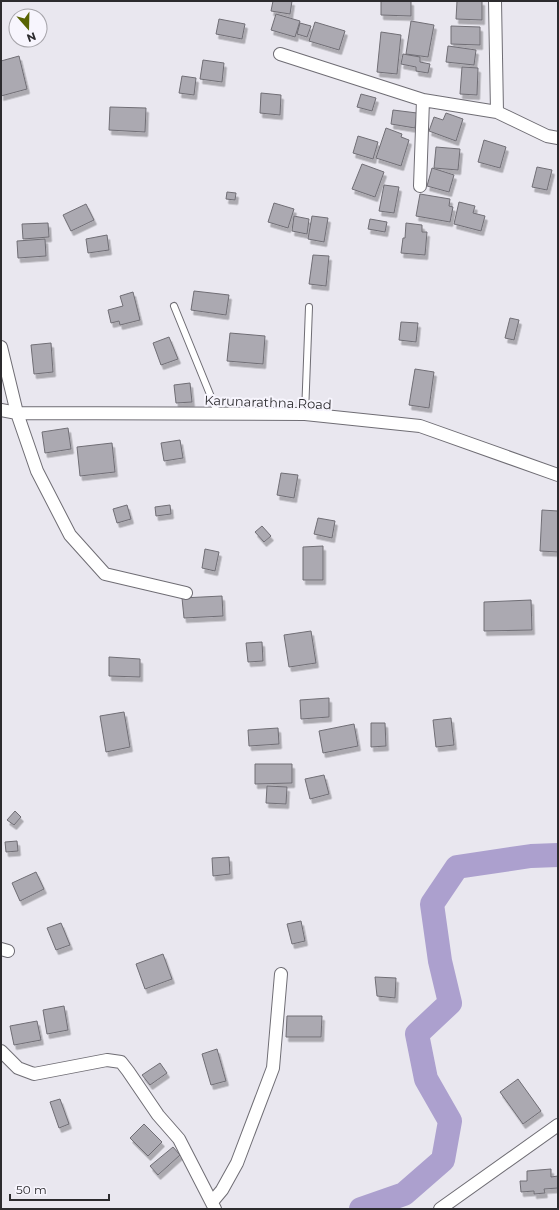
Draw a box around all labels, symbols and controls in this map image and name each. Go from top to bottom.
north arrow [8,8,48,48]
text: N [25,29,38,45]
street label: Karunarathna Road [204,392,332,412]
scale bar [10,1176,109,1202]
text: 50 m [16,1182,47,1197]

